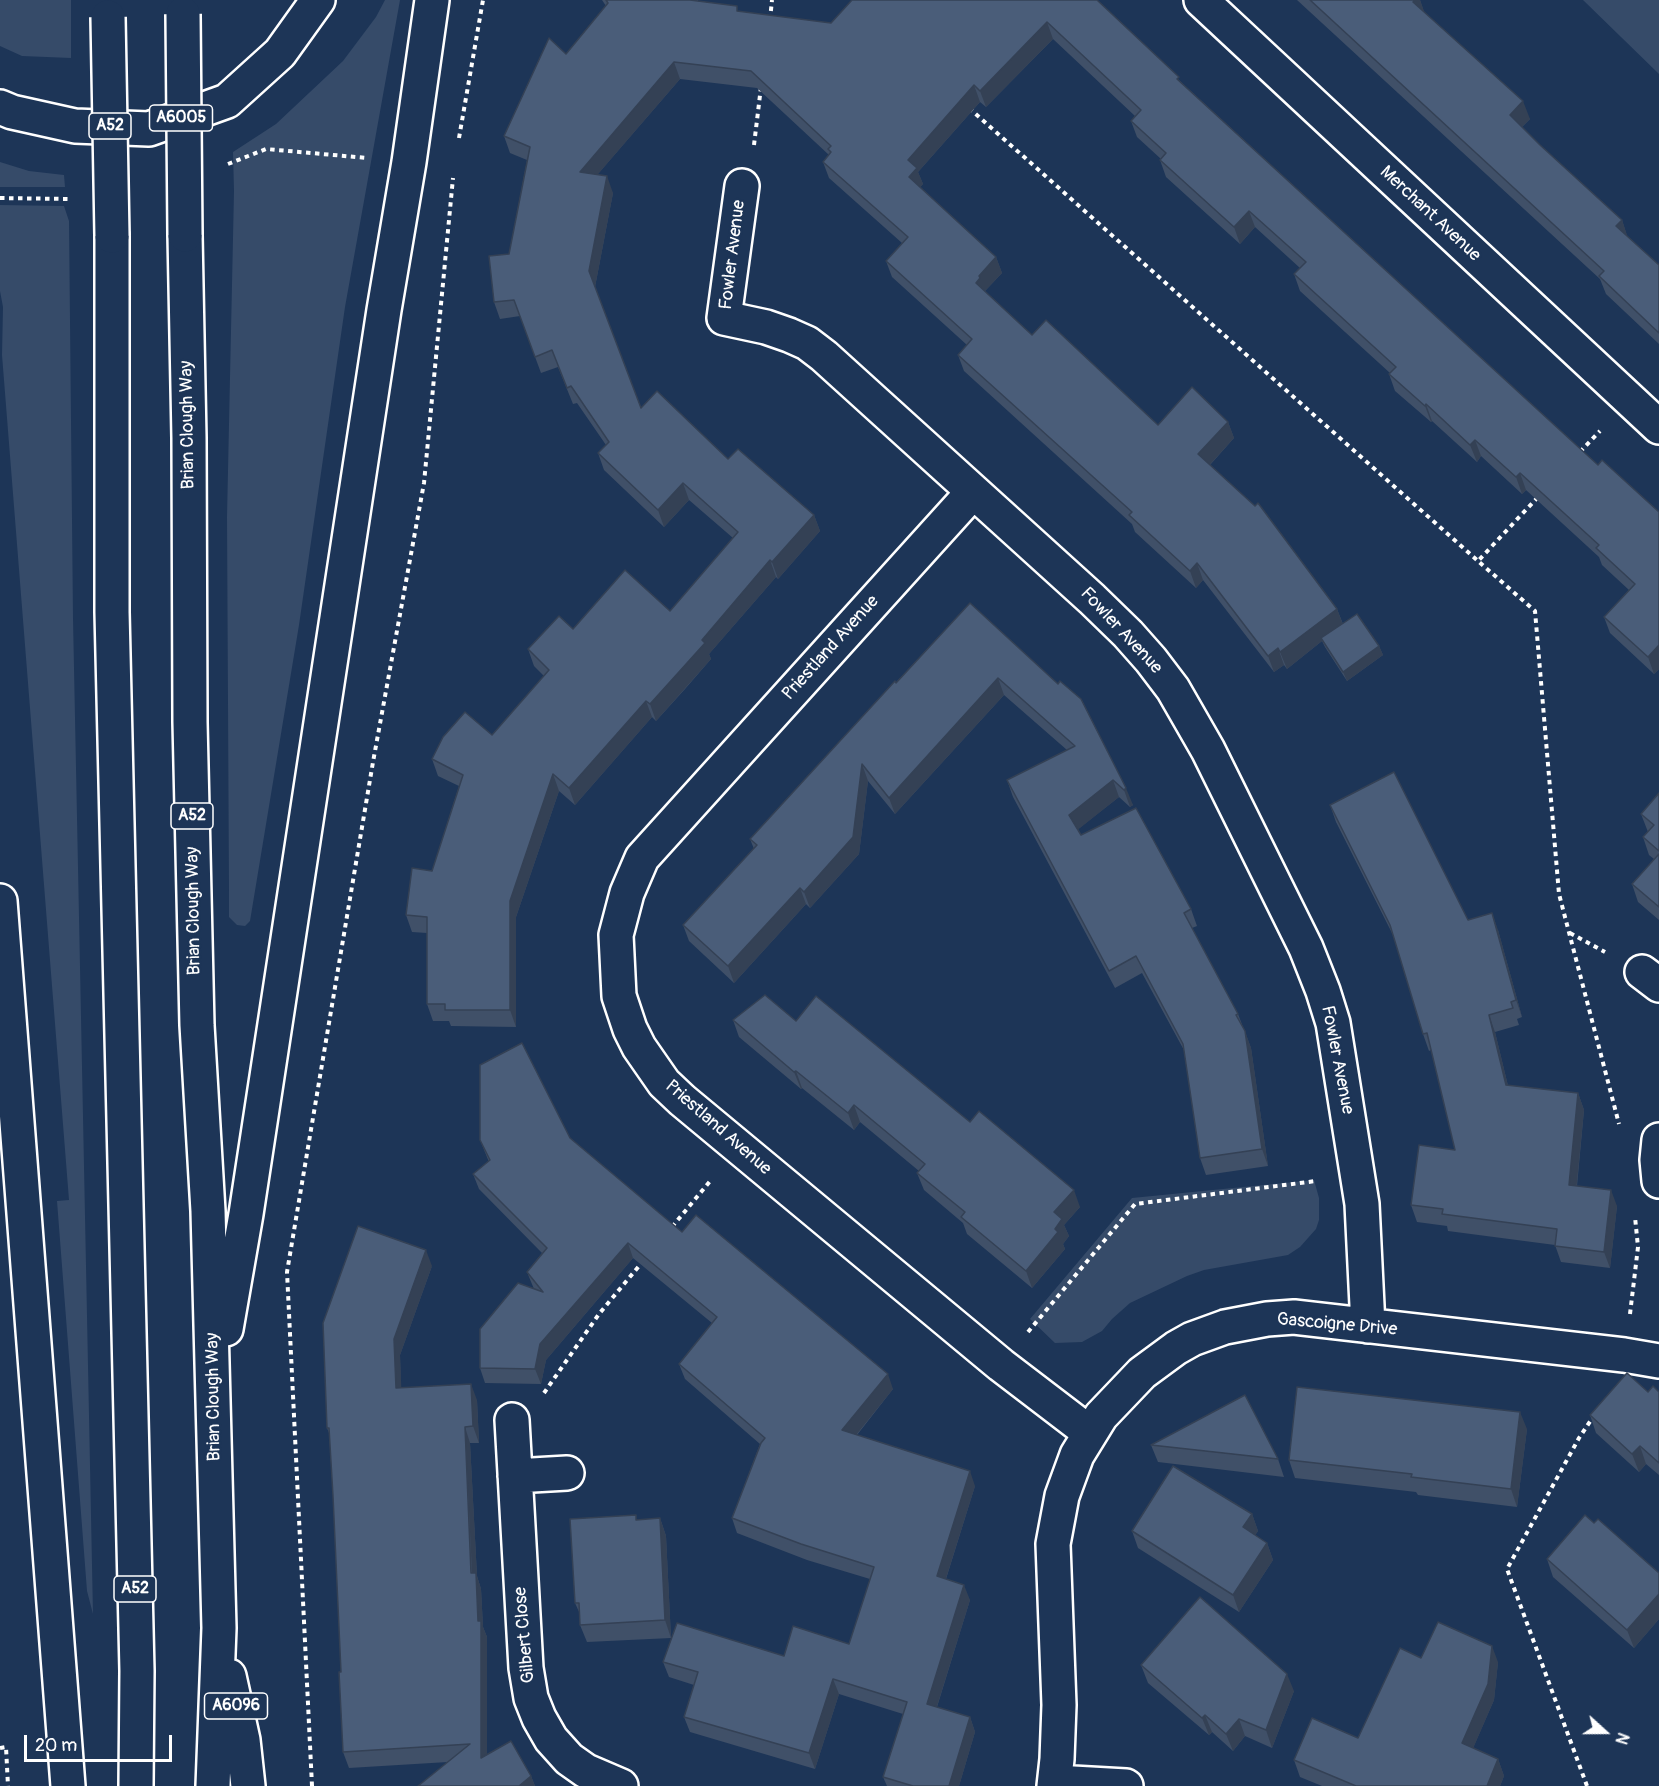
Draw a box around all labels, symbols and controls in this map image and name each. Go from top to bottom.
road number: A6005 [150,105,213,131]
road number: A52 [89,113,131,139]
street label: Merchant Avenue [1375,162,1485,266]
street label: Fowler Avenue [716,199,750,311]
street label: Brian Clough Way [176,360,200,490]
street label: Fowler Avenue [1075,583,1167,679]
street label: Priestland Avenue [778,591,884,705]
road number: A52 [171,803,213,829]
street label: Brian Clough Way [182,846,206,976]
street label: Fowler Avenue [1316,1004,1358,1116]
street label: Priestland Avenue [660,1076,776,1180]
street label: Gascoigne Drive [1276,1309,1398,1341]
street label: Brian Clough Way [202,1332,226,1462]
road number: A52 [114,1576,156,1602]
street label: Gilbert Close [510,1586,540,1684]
road number: A6096 [204,1693,268,1719]
north arrow [1575,1702,1635,1762]
scale bar [27,1723,176,1761]
text: N [1611,1730,1633,1747]
text: 20 m [35,1734,77,1757]

